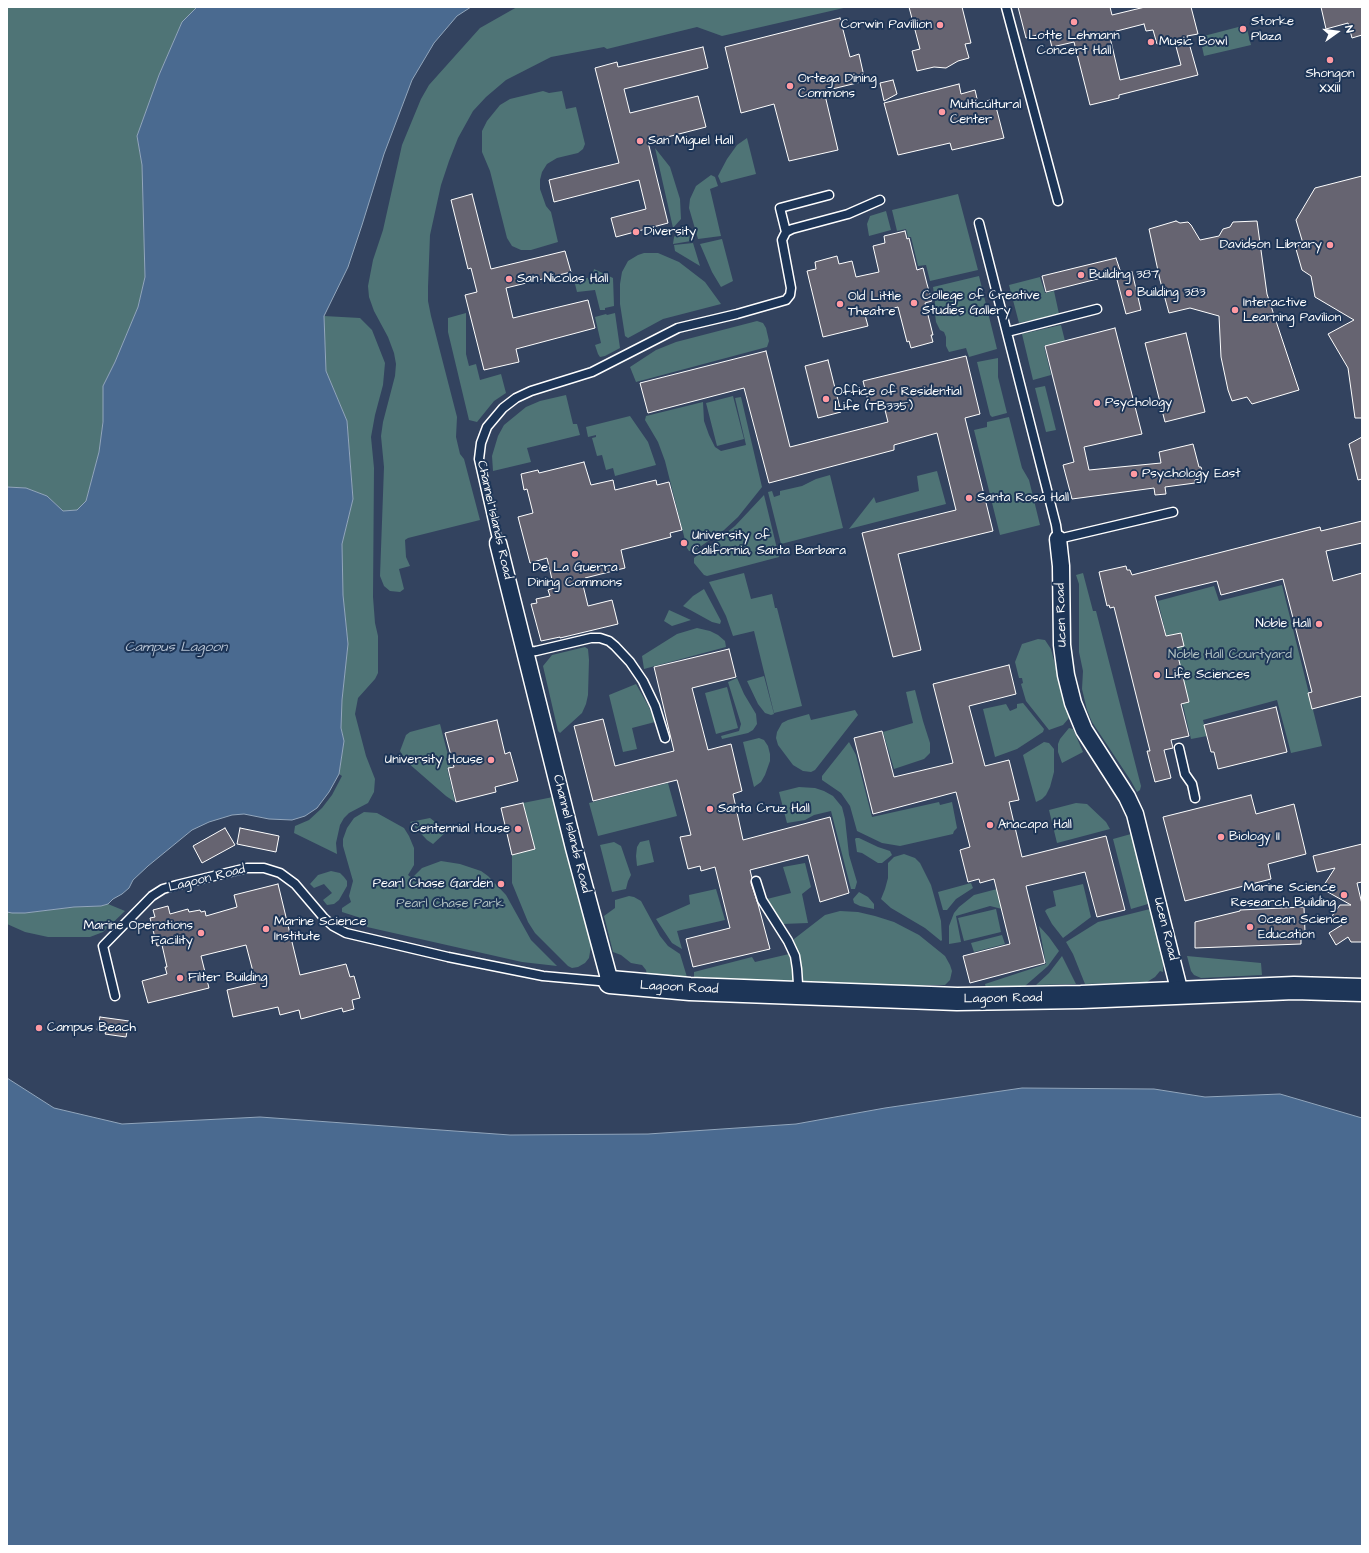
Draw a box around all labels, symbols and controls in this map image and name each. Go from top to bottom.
north arrow [1317,12,1357,52]
place label: Storke Plaza [1251,14,1294,45]
place label: Corwin Pavillion [841,17,932,33]
marker: Lotte Lehmann Concert Hall [1069,17,1079,27]
marker: Corwin Pavillion [935,20,945,30]
marker: Storke Plaza [1238,24,1248,34]
text: N [1341,24,1357,34]
place label: Lotte Lehmann Concert Hall [1028,28,1120,59]
place label: Music Bowl [1159,34,1227,50]
marker: Music Bowl [1146,37,1156,47]
marker: Shongon XXIII [1325,55,1335,65]
place label: Shongon XXIII [1305,66,1355,97]
place label: Ortega Dining Commons [798,71,877,102]
marker: Ortega Dining Commons [785,81,795,91]
place label: Multicultural Center [950,97,1021,128]
marker: Multicultural Center [937,107,947,117]
place label: San Miguel Hall [648,133,734,149]
marker: San Miguel Hall [635,136,645,146]
place label: Diversity [644,224,696,240]
marker: Diversity [631,227,641,237]
place label: Davidson Library [1220,237,1322,253]
marker: Davidson Library [1325,240,1335,250]
place label: Building 387 [1089,267,1159,283]
marker: Building 387 [1076,270,1086,280]
place label: San Nicolas Hall [517,271,608,287]
marker: San Nicolas Hall [504,274,514,284]
place label: Building 383 [1137,285,1206,301]
place label: College of Creative Studies Gallery [922,288,1040,319]
marker: Building 383 [1124,288,1134,298]
place label: Old Little Theatre [848,289,901,320]
place label: Interactive Learning Pavilion [1243,295,1341,326]
marker: College of Creative Studies Gallery [909,298,919,308]
marker: Old Little Theatre [835,299,845,309]
marker: Interactive Learning Pavilion [1230,305,1240,315]
place label: Office of Residential Life (TB335) [834,384,962,415]
marker: Office of Residential Life (TB335) [821,394,831,404]
place label: Psychology [1105,395,1172,411]
marker: Psychology [1092,398,1102,408]
street label: Channel Islands Road [473,459,515,581]
place label: Psychology East [1142,466,1240,482]
marker: Psychology East [1129,469,1139,479]
place label: Santa Rosa Hall [977,490,1069,506]
marker: Santa Rosa Hall [964,493,974,503]
place label: University of California, Santa Barbara [692,528,846,559]
marker: University of California, Santa Barbara [679,538,689,548]
marker: De La Guerra Dining Commons [570,549,580,559]
place label: De La Guerra Dining Commons [528,560,622,591]
street label: Ucen Road [1053,583,1071,647]
place label: Noble Hall [1255,616,1311,632]
marker: Noble Hall [1314,619,1324,629]
water label: Campus Lagoon [125,640,227,656]
park label: Noble Hall Courtyard [1168,647,1292,663]
place label: Life Sciences [1165,667,1250,683]
marker: Life Sciences [1152,670,1162,680]
place label: University House [385,752,483,768]
marker: University House [486,755,496,765]
street label: Channel Islands Road [549,773,593,895]
place label: Santa Cruz Hall [718,801,810,817]
marker: Santa Cruz Hall [705,804,715,814]
place label: Anacapa Hall [998,817,1072,833]
marker: Anacapa Hall [985,820,995,830]
place label: Centennial House [411,821,510,837]
marker: Centennial House [513,824,523,834]
place label: Biology II [1229,829,1280,845]
marker: Biology II [1216,832,1226,842]
street label: Lagoon Road [167,862,247,896]
place label: Pearl Chase Garden [373,876,493,892]
marker: Pearl Chase Garden [496,879,506,889]
place label: Marine Science Research Building [1231,880,1336,911]
marker: Marine Science Research Building [1339,890,1349,900]
park label: Pearl Chase Park [396,896,504,912]
street label: Ucen Road [1150,896,1180,962]
place label: Ocean Science Education [1258,912,1348,943]
place label: Marine Science Institute [274,914,367,945]
place label: Marine Operations Facility [83,918,193,949]
marker: Ocean Science Education [1245,922,1255,932]
marker: Marine Science Institute [261,924,271,934]
marker: Marine Operations Facility [196,928,206,938]
place label: Filter Building [188,970,267,986]
marker: Filter Building [175,973,185,983]
street label: Lagoon Road [639,978,719,998]
street label: Lagoon Road [964,991,1042,1007]
place label: Campus Beach [47,1020,136,1036]
marker: Campus Beach [34,1023,44,1033]

